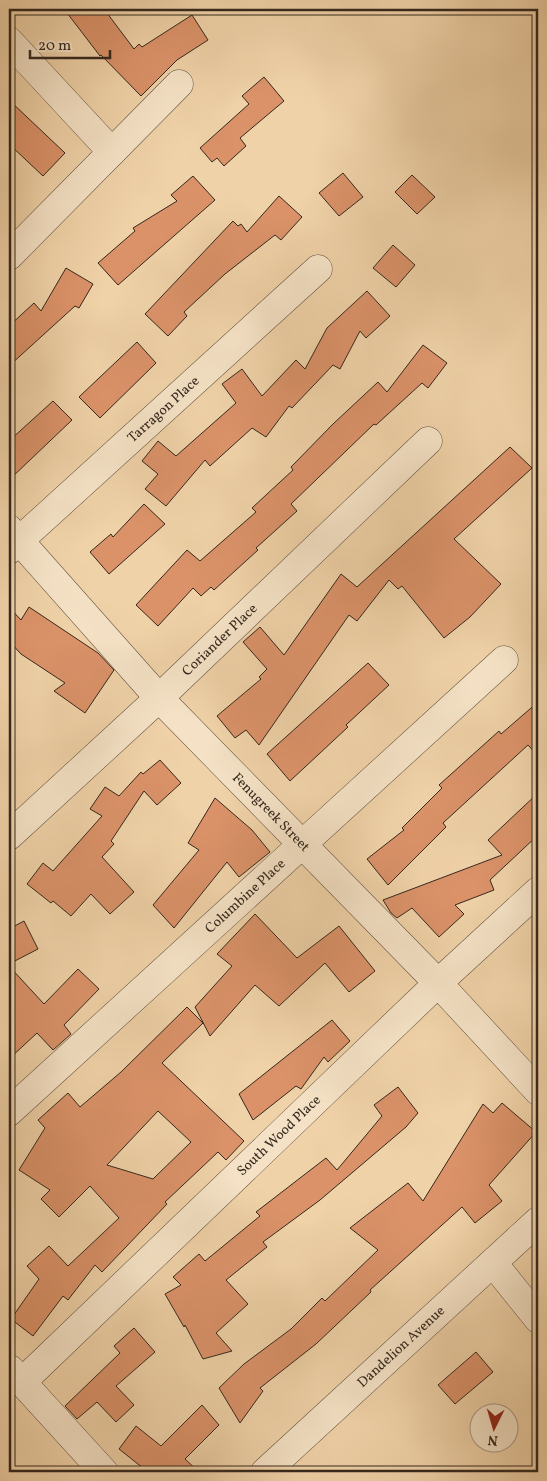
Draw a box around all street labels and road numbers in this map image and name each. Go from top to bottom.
street label: Tarragon Place [124,371,204,447]
street label: Coriander Place [178,599,262,680]
street label: Fenugreek Street [228,769,314,856]
street label: Columbine Place [201,854,290,938]
street label: South Wood Place [233,1091,325,1180]
street label: Dandelion Avenue [353,1301,449,1392]

